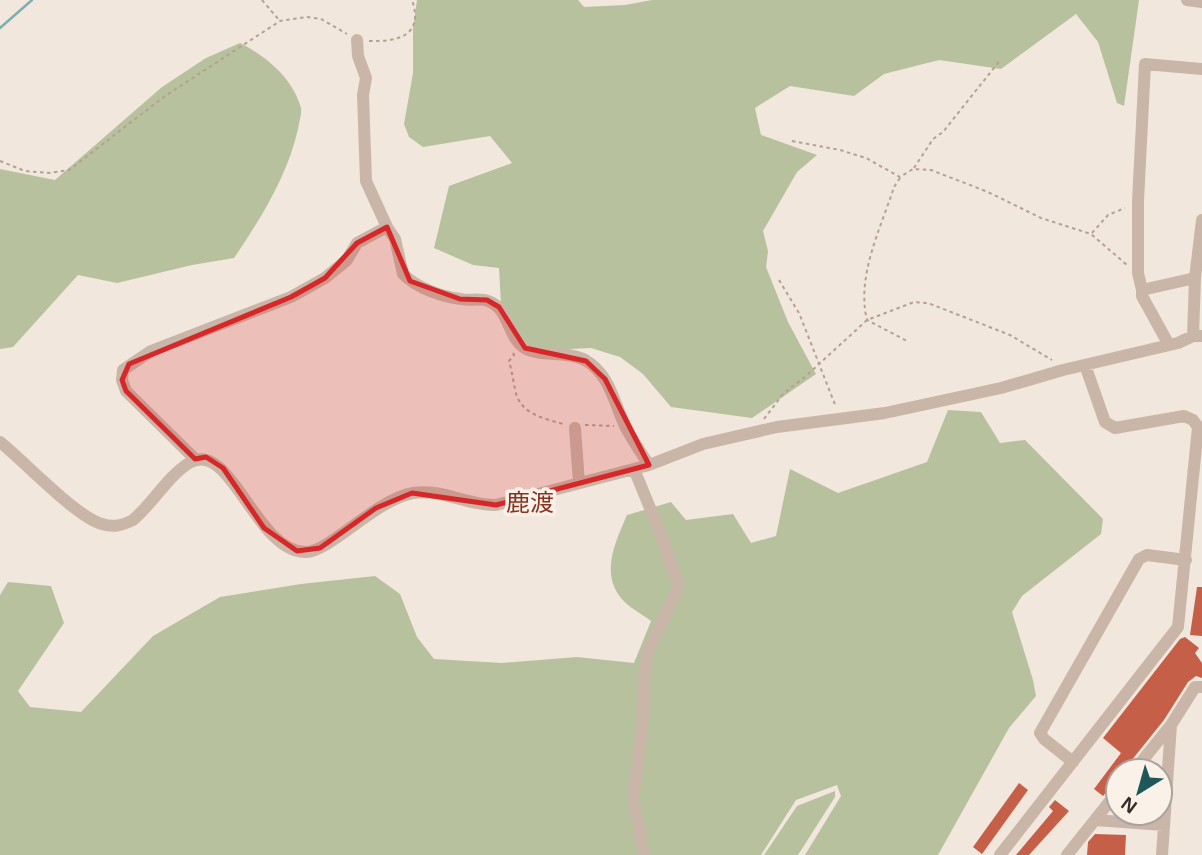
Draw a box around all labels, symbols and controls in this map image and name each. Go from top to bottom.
district label: 鹿渡 [506,489,554,516]
north arrow [1104,757,1174,827]
text: N [1117,793,1141,818]

